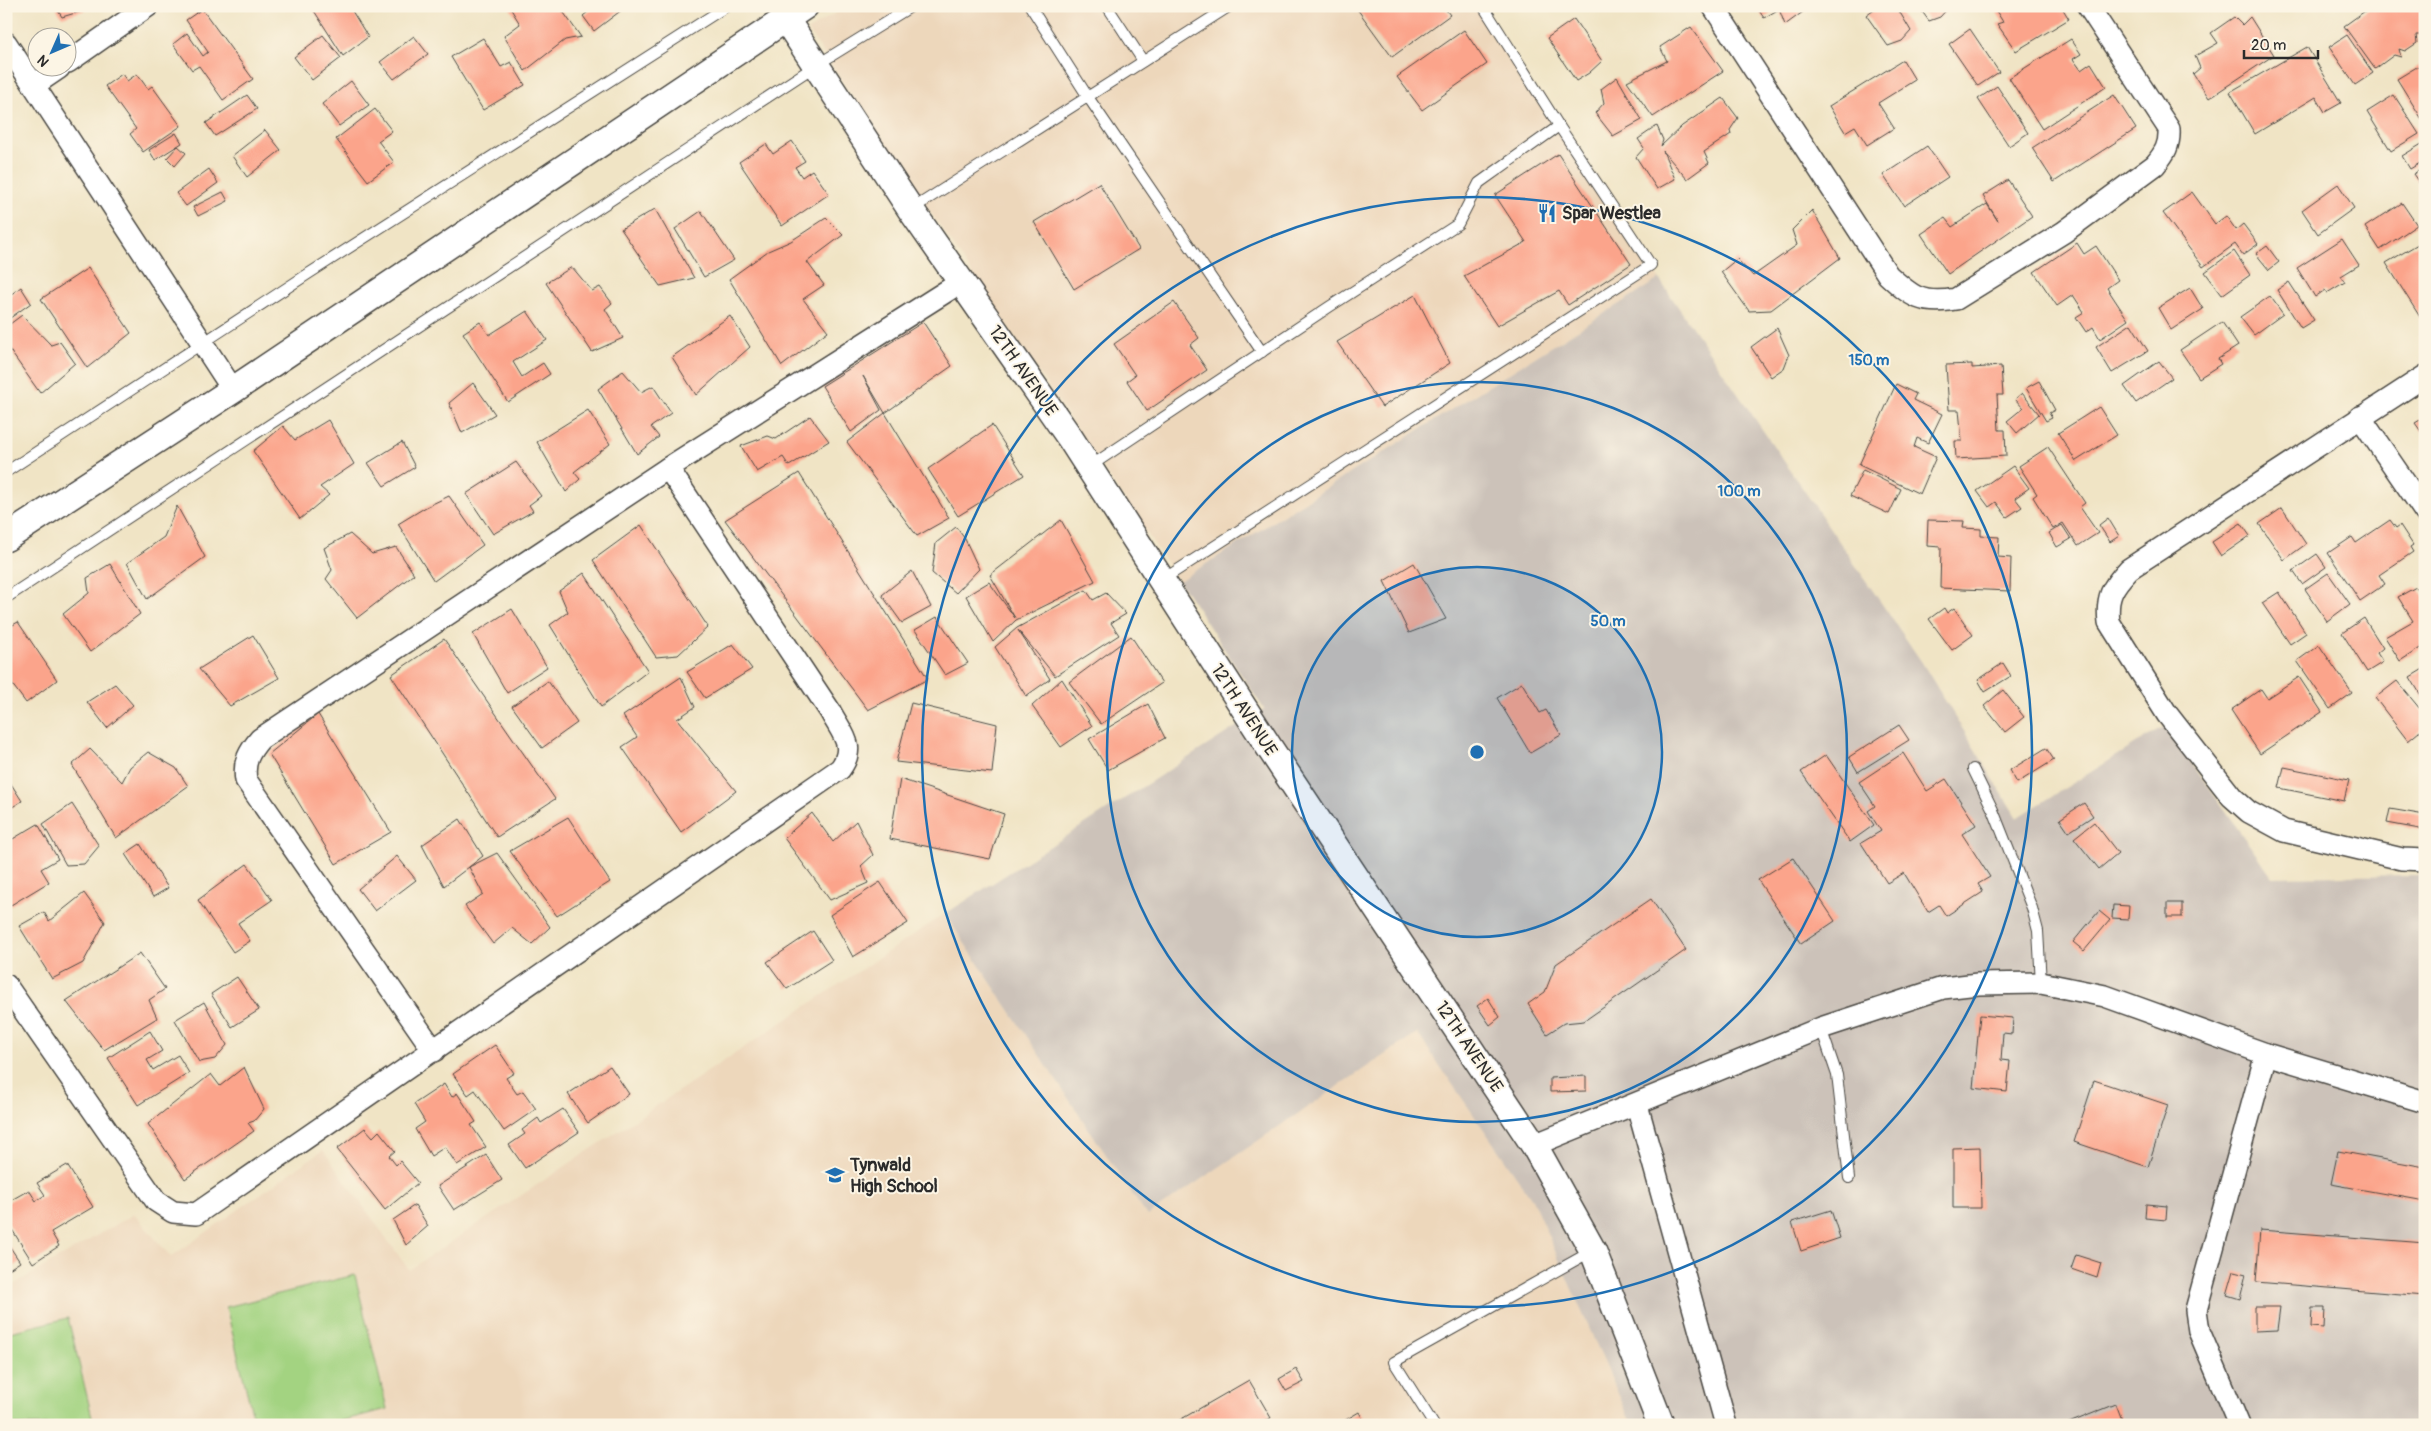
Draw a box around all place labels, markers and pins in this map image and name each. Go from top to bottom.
restaurant icon: Spar Westlea [1536,202,1558,224]
place label: Spar Westlea [1562,202,1661,225]
centre of rings [1468,743,1486,761]
place label: Tynwald High School [849,1154,938,1198]
school or university icon: Tynwald High School [824,1164,846,1186]

